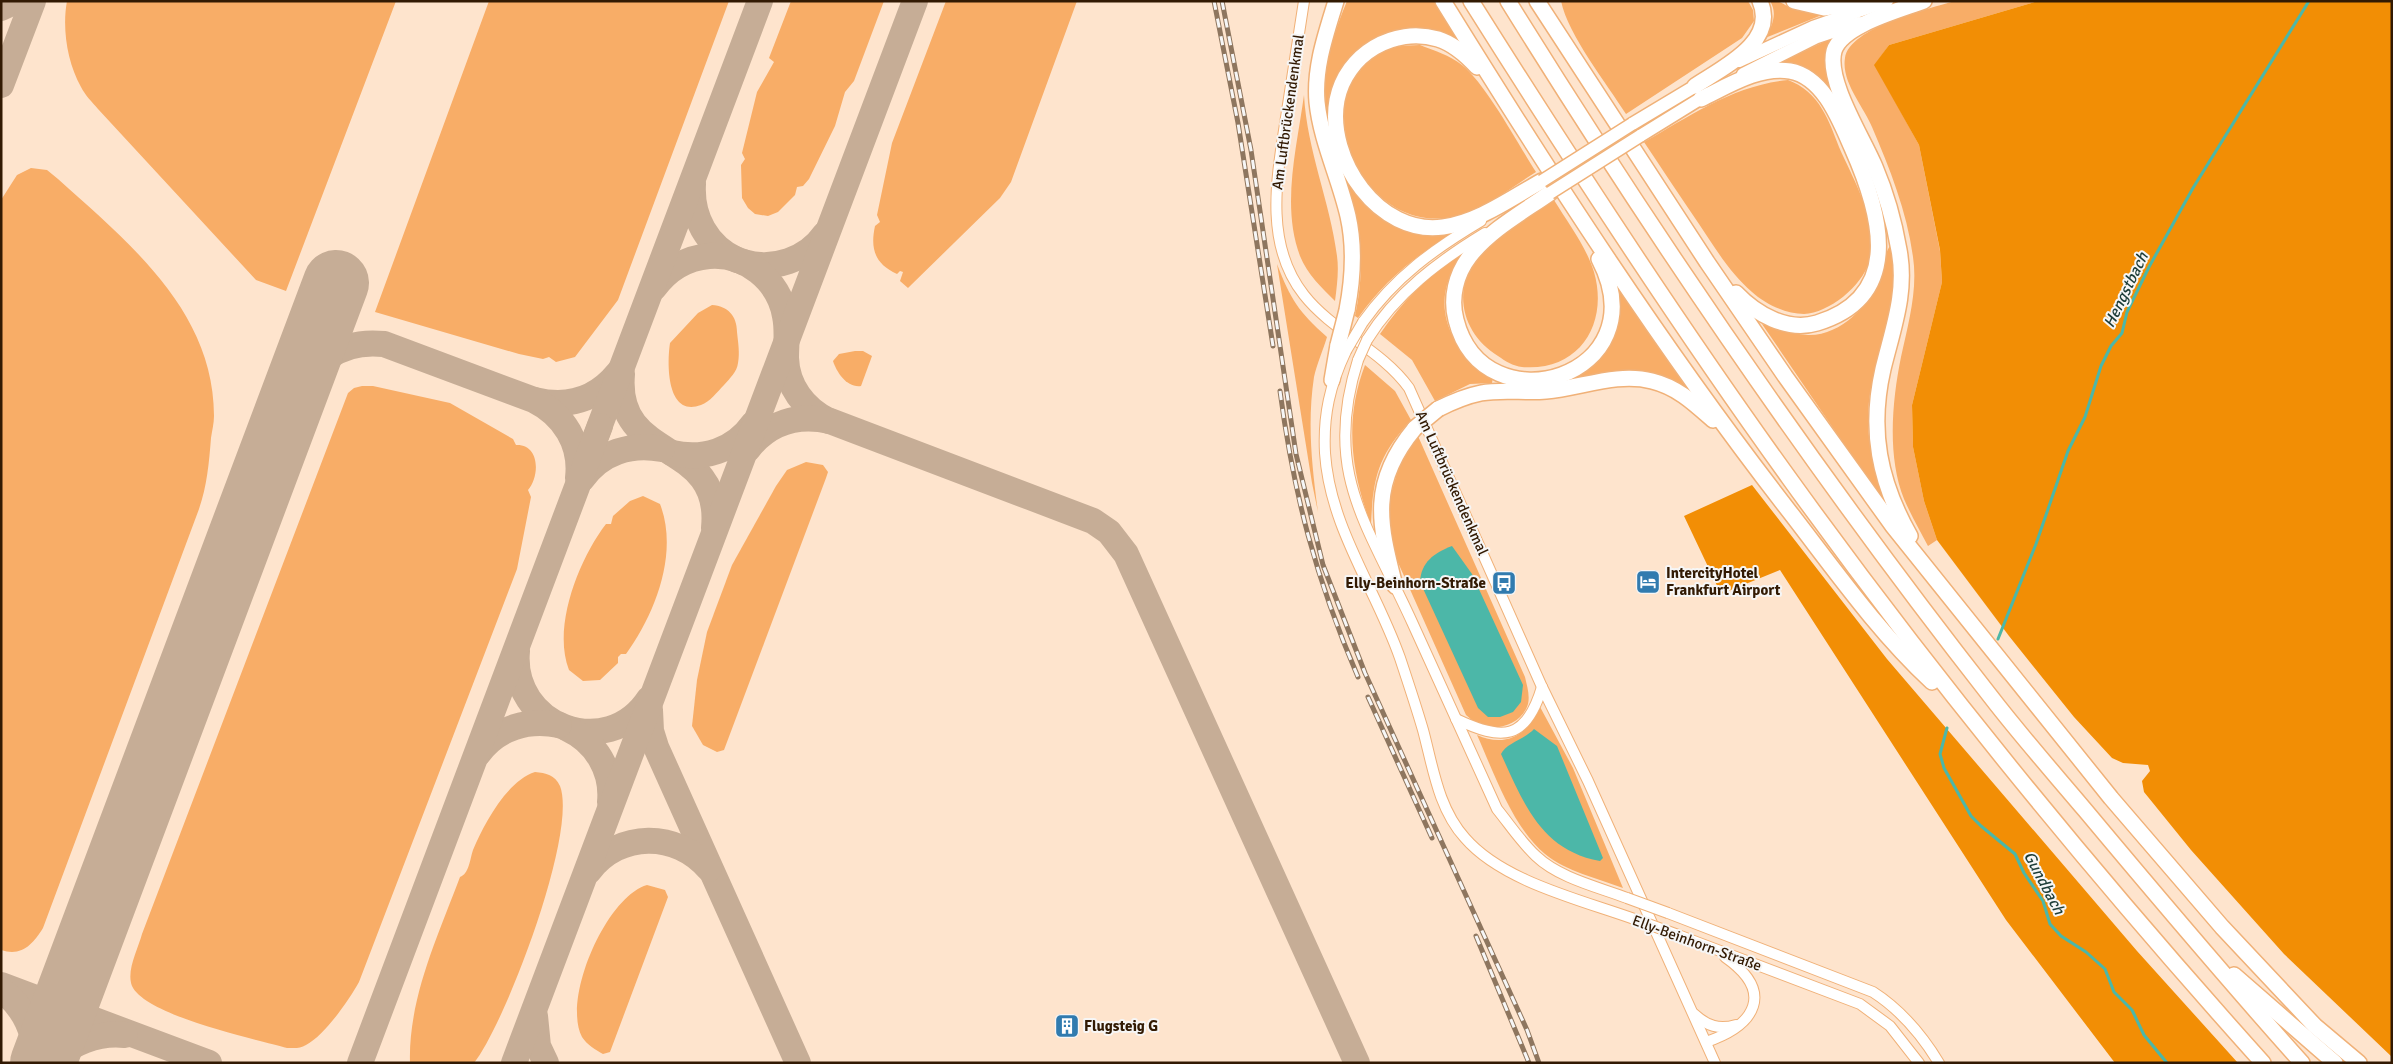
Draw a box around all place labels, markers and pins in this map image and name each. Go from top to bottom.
place label: IntercityHotel Frankfurt Airport [1666,564,1781,599]
hotel icon: IntercityHotel Frankfurt Airport [1635,569,1661,595]
bus stop icon: Elly-Beinhorn-Straße [1491,570,1517,596]
place label: Elly-Beinhorn-Straße [1345,574,1486,592]
building icon: Flugsteig G [1054,1013,1080,1039]
place label: Flugsteig G [1084,1017,1158,1035]

